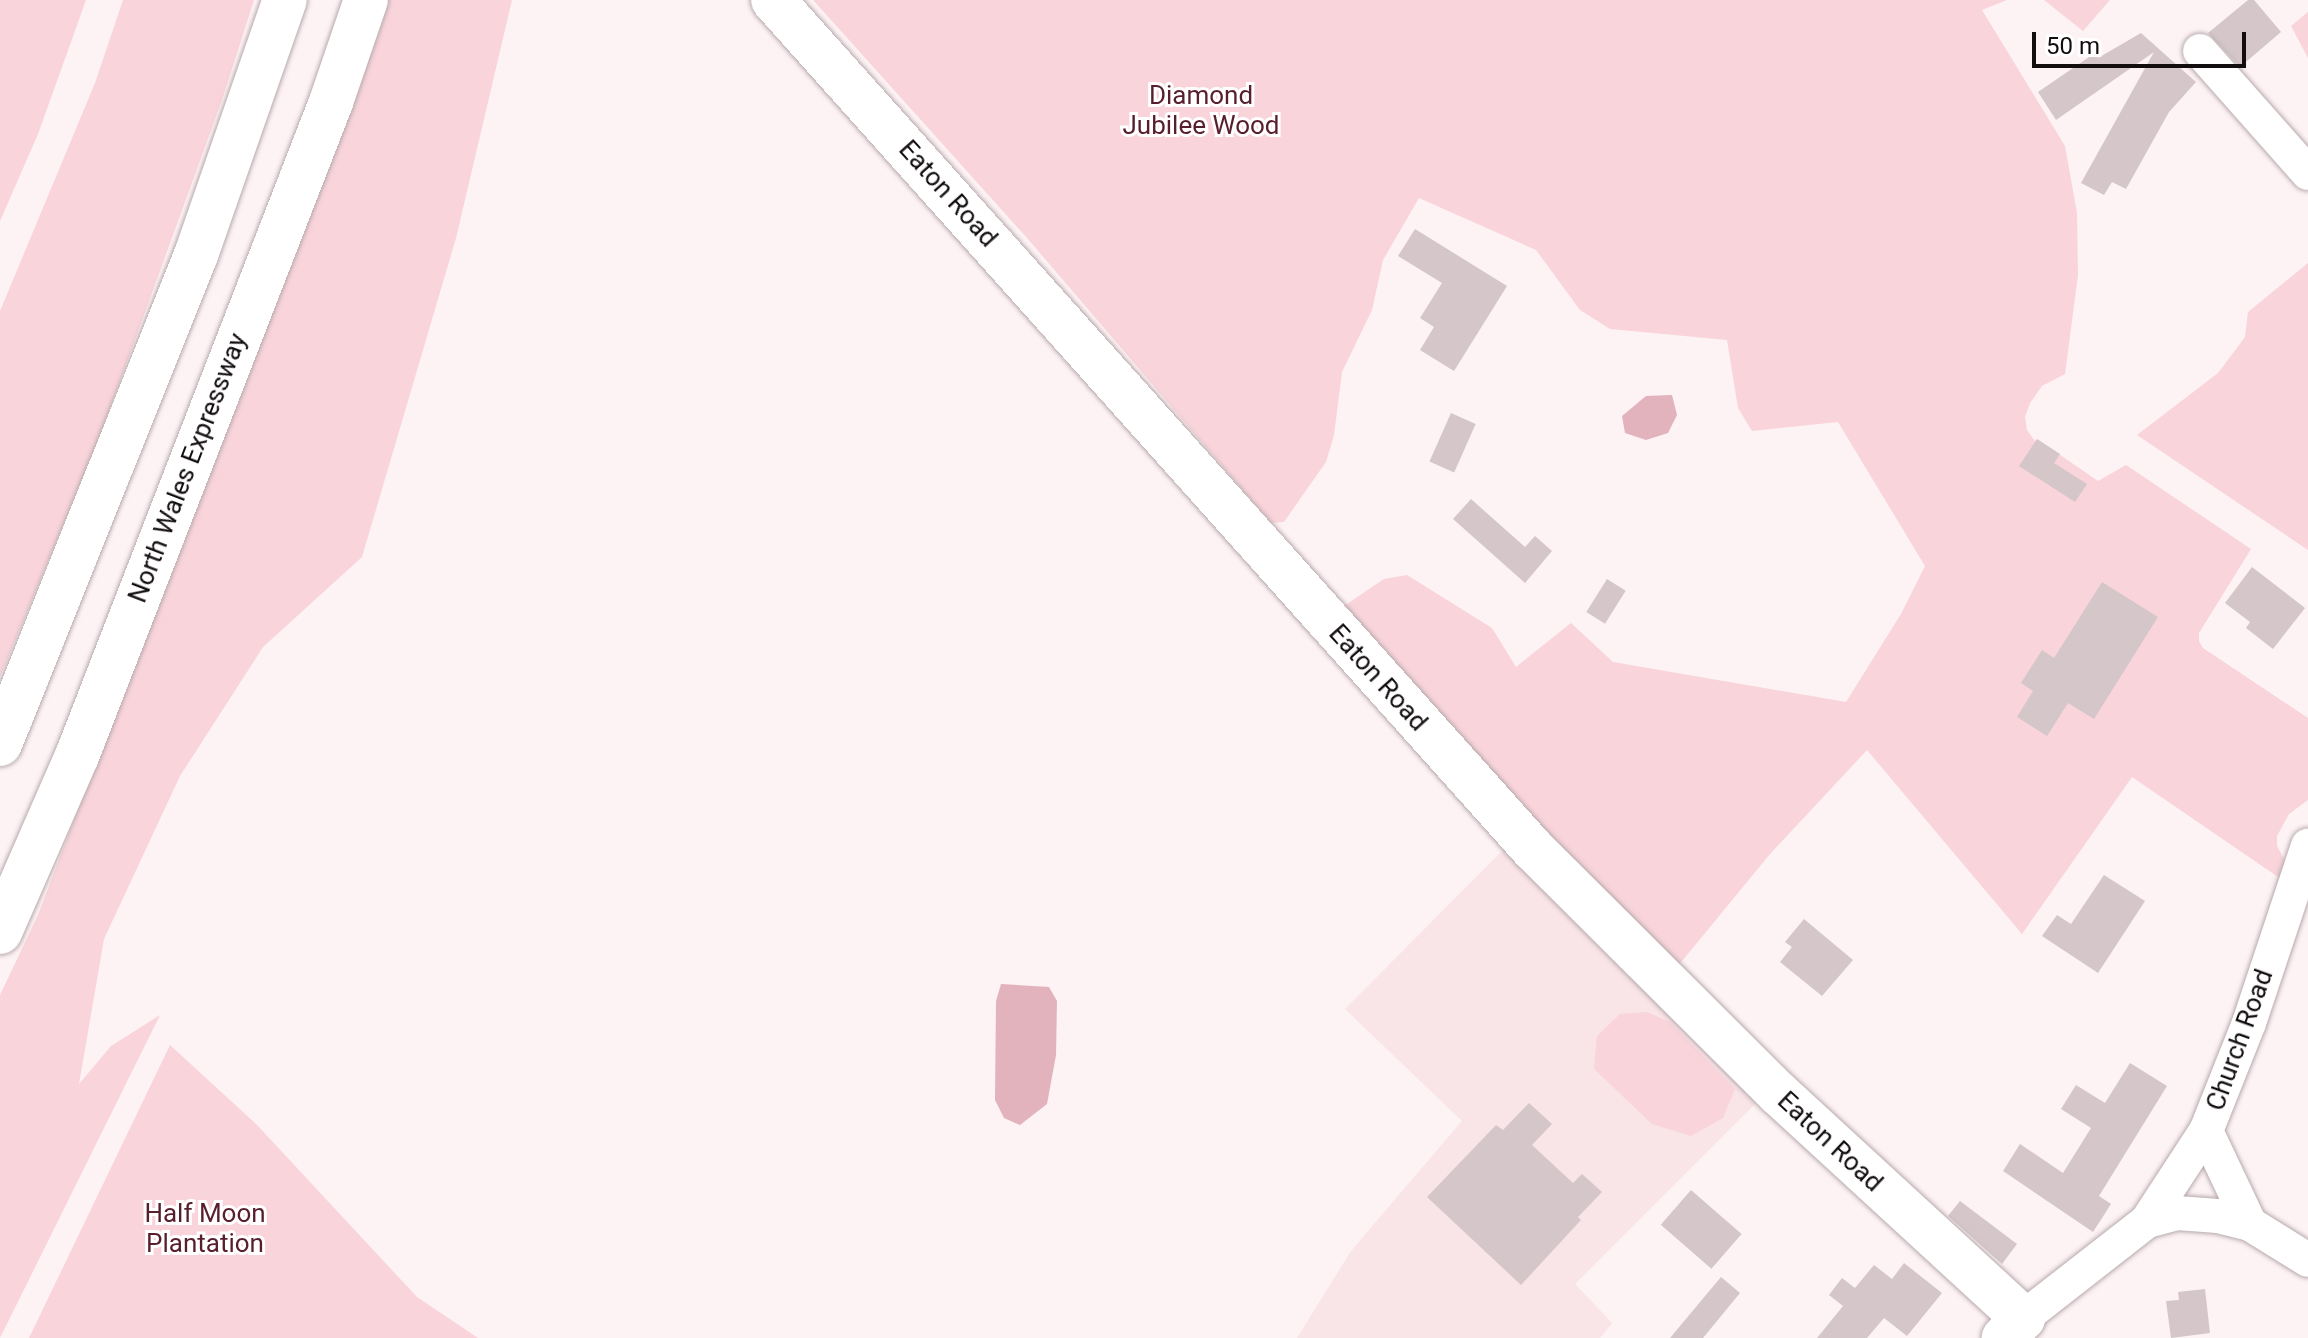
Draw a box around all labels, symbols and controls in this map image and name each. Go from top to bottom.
scale bar [2036,16,2250,66]
text: 50 m [2046,32,2100,60]
park label: Diamond Jubilee Wood [1123,80,1279,142]
street label: Eaton Road [892,134,1004,254]
street label: North Wales Expressway [122,329,254,607]
street label: Eaton Road [1322,618,1434,738]
street label: Church Road [2200,965,2280,1115]
street label: Eaton Road [1771,1085,1889,1199]
park label: Half Moon Plantation [144,1198,266,1260]

